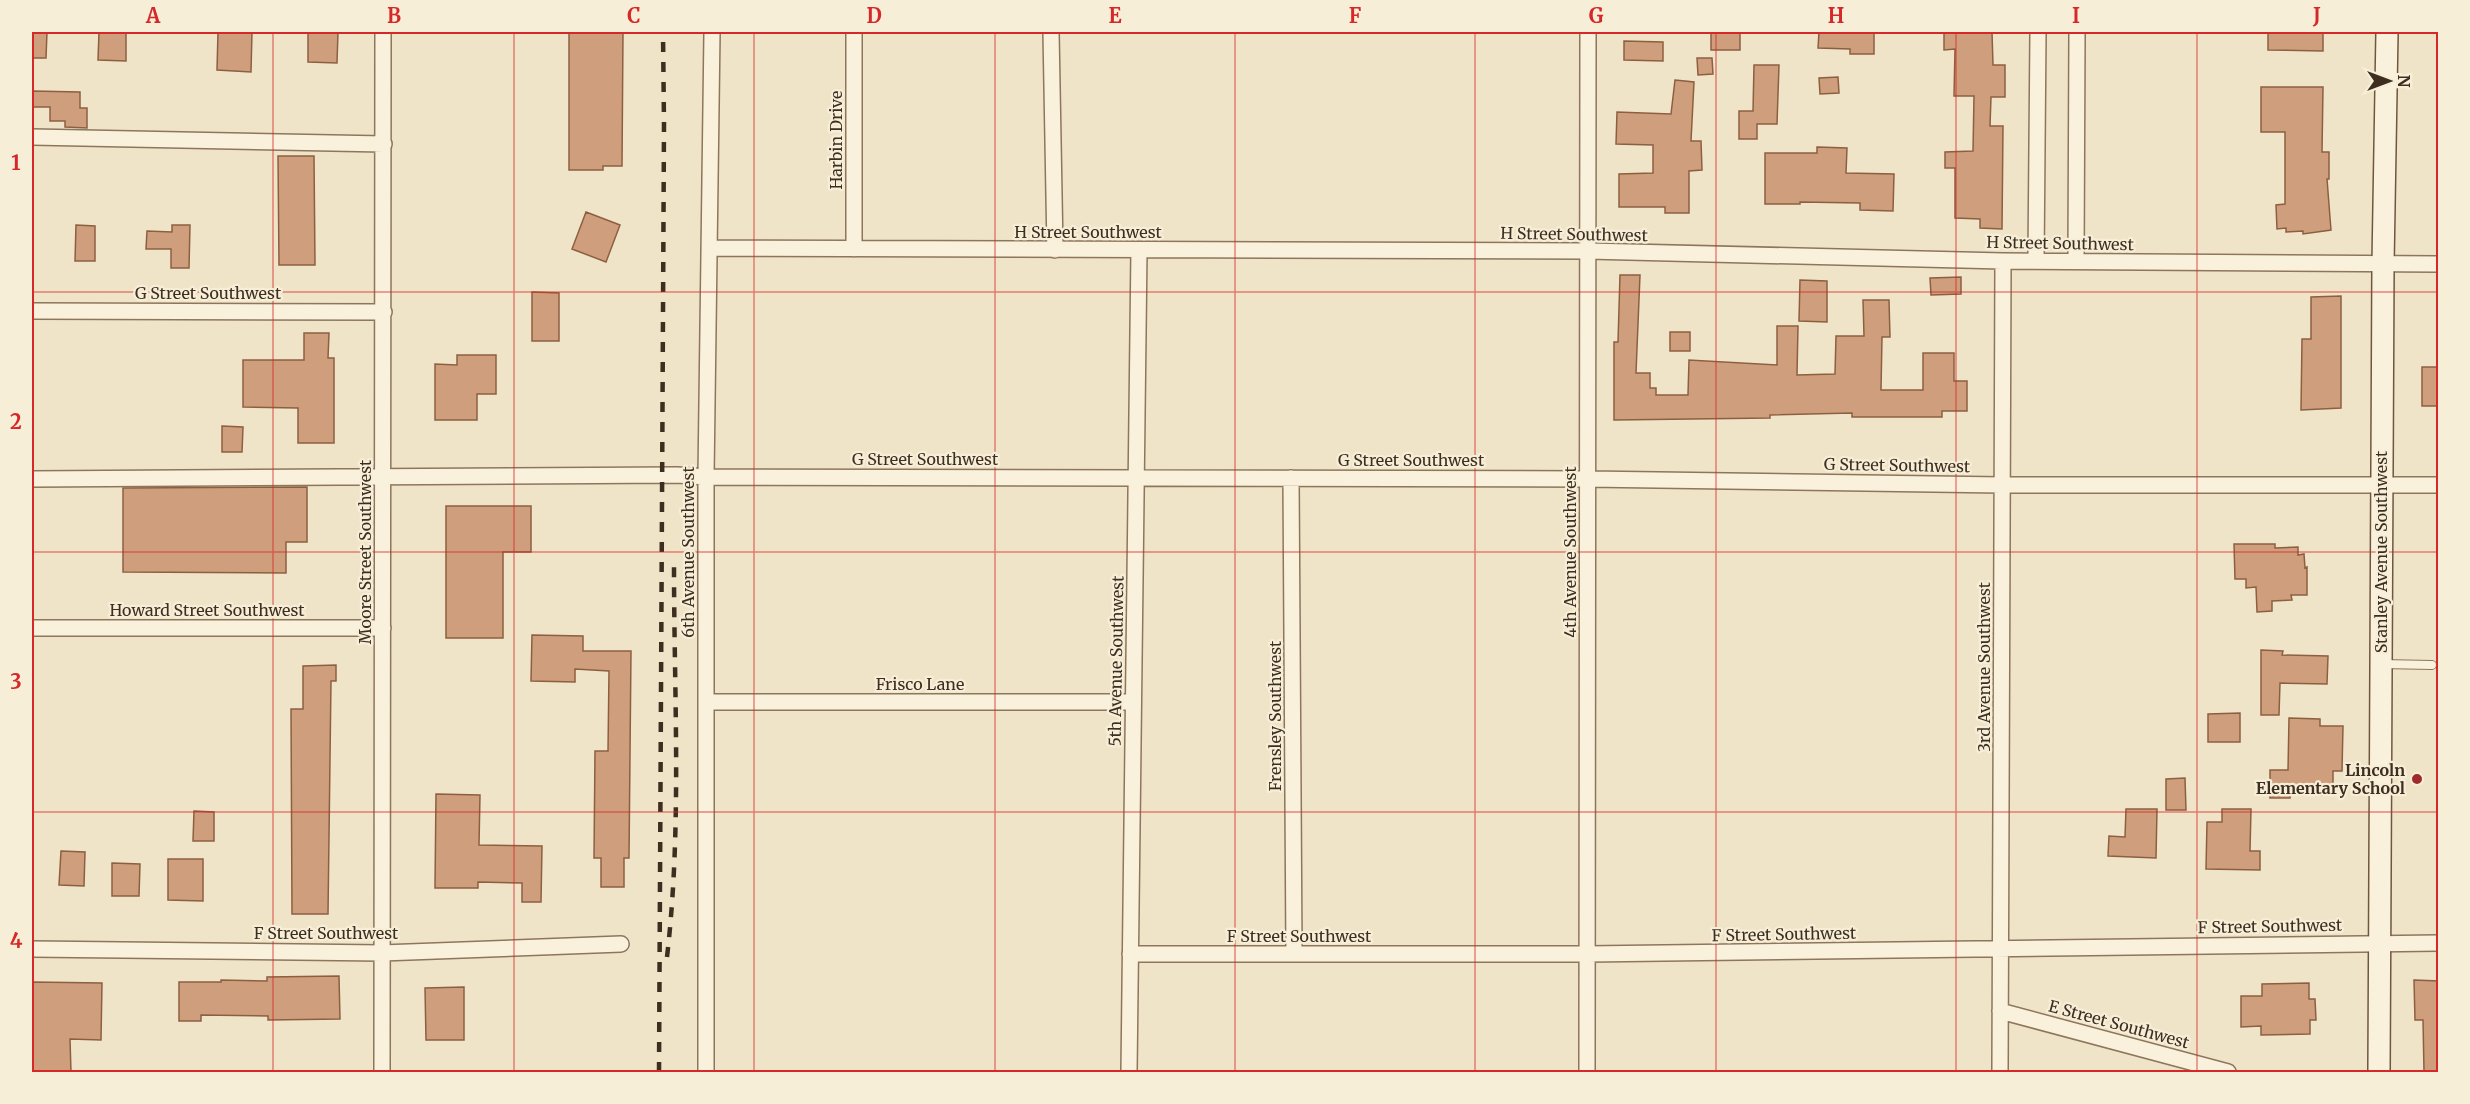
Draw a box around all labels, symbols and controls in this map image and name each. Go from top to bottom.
text: A [145,3,161,28]
text: B [387,3,401,28]
text: C [627,3,641,28]
text: D [866,3,882,28]
text: E [1108,3,1122,28]
text: F [1349,3,1362,28]
text: G [1589,3,1604,28]
text: H [1828,3,1844,28]
text: I [2072,3,2080,28]
text: J [2312,3,2321,28]
north arrow [2359,51,2419,111]
text: N [2394,75,2414,88]
street label: Harbin Drive [826,91,846,189]
text: 1 [11,150,21,175]
street label: H Street Southwest [1014,222,1163,242]
street label: H Street Southwest [1500,223,1649,245]
street label: H Street Southwest [1986,232,2135,254]
street label: G Street Southwest [135,283,282,303]
text: 2 [10,409,22,434]
street label: G Street Southwest [852,449,999,469]
street label: G Street Southwest [1338,450,1485,470]
street label: Stanley Avenue Southwest [2371,450,2391,653]
street label: G Street Southwest [1824,454,1971,476]
street label: Moore Street Southwest [355,459,375,644]
street label: 6th Avenue Southwest [678,466,698,638]
street label: 4th Avenue Southwest [1560,466,1580,638]
street label: 5th Avenue Southwest [1105,575,1128,746]
street label: 3rd Avenue Southwest [1974,581,1994,752]
street label: Howard Street Southwest [110,600,305,620]
street label: Frensley Southwest [1265,640,1285,791]
text: 3 [10,669,22,694]
street label: Frisco Lane [876,674,964,694]
place label: Lincoln Elementary School [2256,760,2405,798]
marker: Lincoln Elementary School [2410,772,2424,786]
street label: F Street Southwest [2198,915,2343,937]
street label: F Street Southwest [254,923,399,943]
street label: F Street Southwest [1712,923,1857,945]
street label: F Street Southwest [1227,926,1372,946]
text: 4 [10,928,23,953]
street label: E Street Southwest [2046,996,2192,1053]

